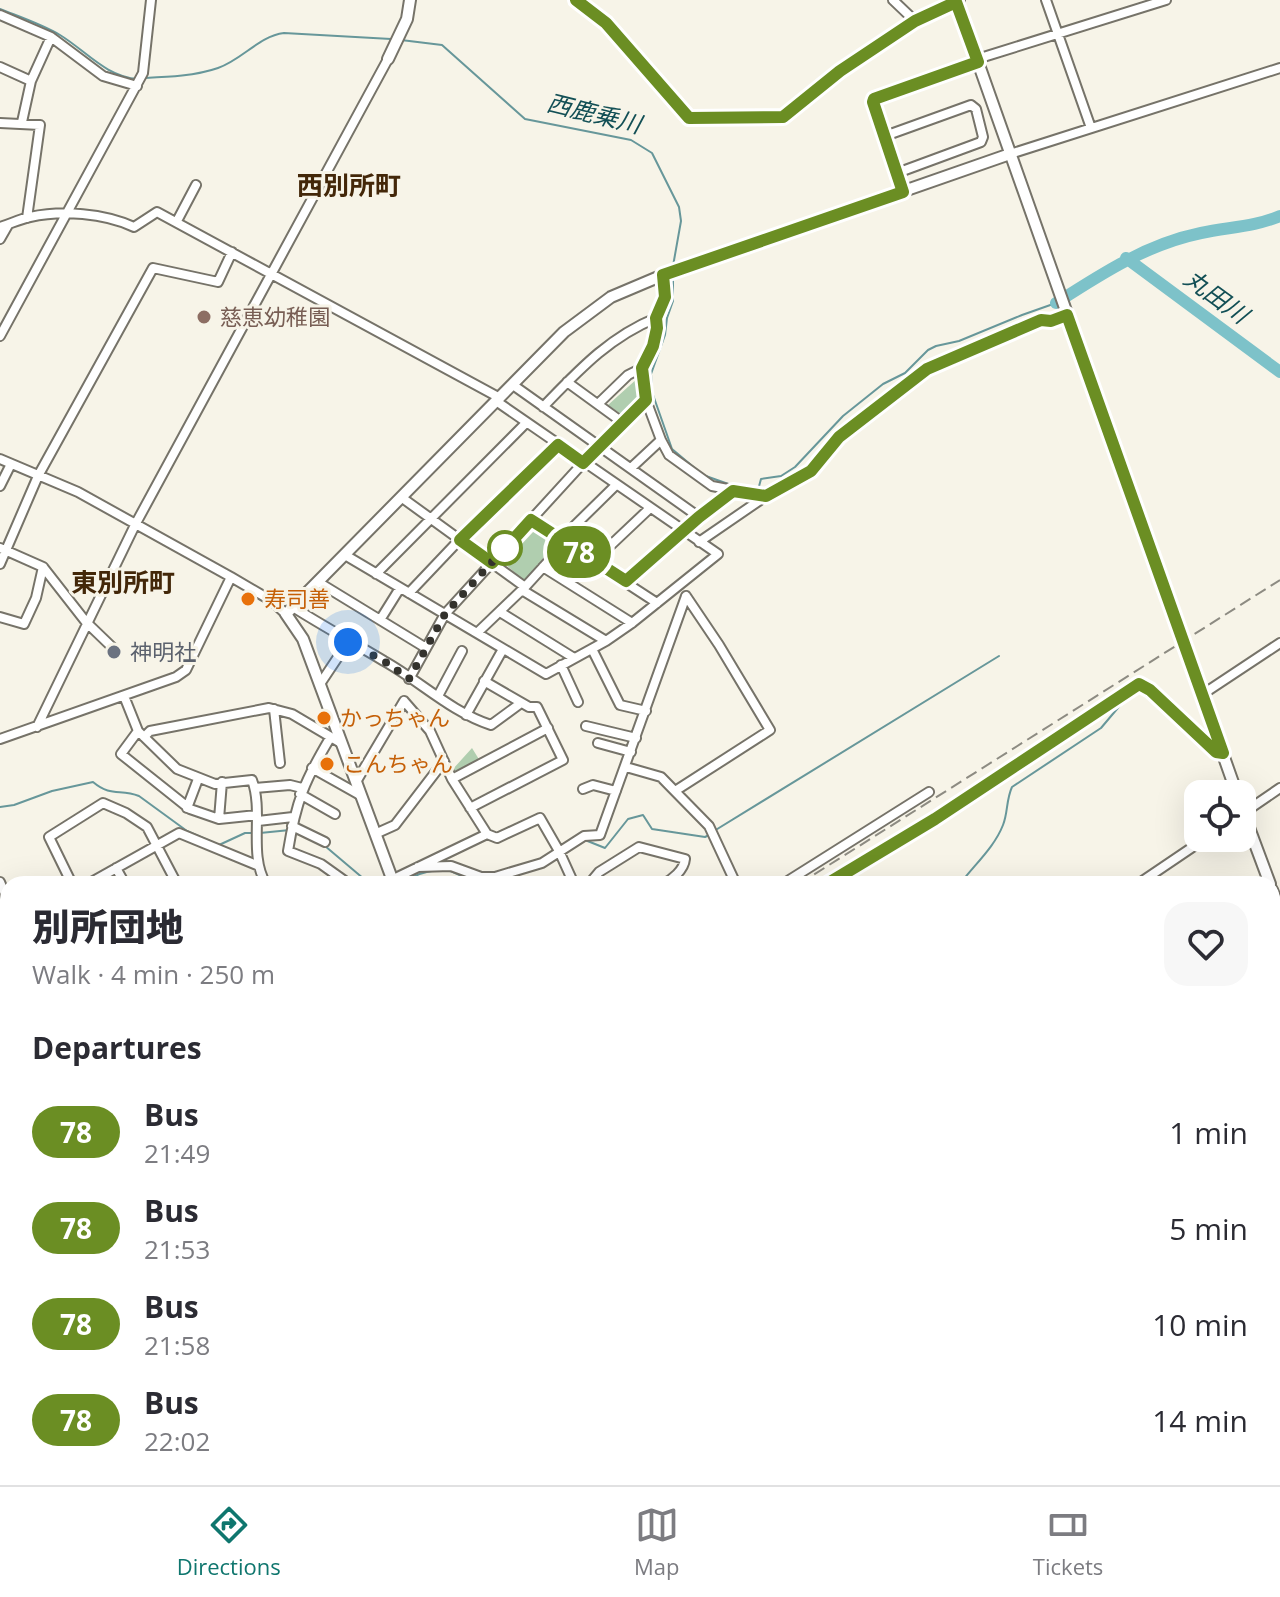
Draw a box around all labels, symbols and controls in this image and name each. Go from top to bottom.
water label: 西鹿乗川 [544,85,648,141]
district label: 西別所町 [297,167,401,203]
water label: 丸田川 [1178,261,1258,332]
place label: 慈恵幼稚園 [220,301,330,331]
marker: 慈恵幼稚園 [195,308,213,326]
line badge: 78 [543,526,615,578]
unlabelled marker [488,531,522,565]
text: 78 [563,533,595,571]
district label: 東別所町 [71,564,175,600]
place label: 寿司善 [264,583,330,613]
marker: 寿司善 [239,590,257,608]
your location [328,622,368,662]
place label: 神明社 [130,636,196,666]
marker: 神明社 [105,643,123,661]
place label: かっちゃん [340,702,450,732]
marker: かっちゃん [315,709,333,727]
place label: こんちゃん [343,748,453,778]
marker: こんちゃん [318,755,336,773]
map controls [1184,780,1256,852]
button: locate [1184,780,1256,852]
text: 別所団地 [32,900,184,952]
button: heart [1164,902,1248,986]
text: Walk · 4 min · 250 m [32,956,275,992]
text: Departures [32,1027,202,1068]
text: Bus [144,1094,199,1135]
text: 1 min [1169,1112,1248,1153]
text: 78 [60,1113,92,1151]
text: 21:49 [144,1135,210,1171]
text: Bus [144,1190,199,1231]
text: 5 min [1169,1208,1248,1249]
text: 78 [60,1209,92,1247]
text: 21:53 [144,1231,210,1267]
text: Bus [144,1286,199,1327]
text: 10 min [1152,1304,1248,1345]
text: 78 [60,1305,92,1343]
text: 21:58 [144,1327,210,1363]
text: Bus [144,1382,199,1423]
text: 14 min [1152,1400,1248,1441]
text: 78 [60,1401,92,1439]
text: 22:02 [144,1423,210,1459]
tab: Directions [177,1503,281,1581]
tab: Map [634,1503,680,1581]
tab: Tickets [1033,1503,1103,1581]

